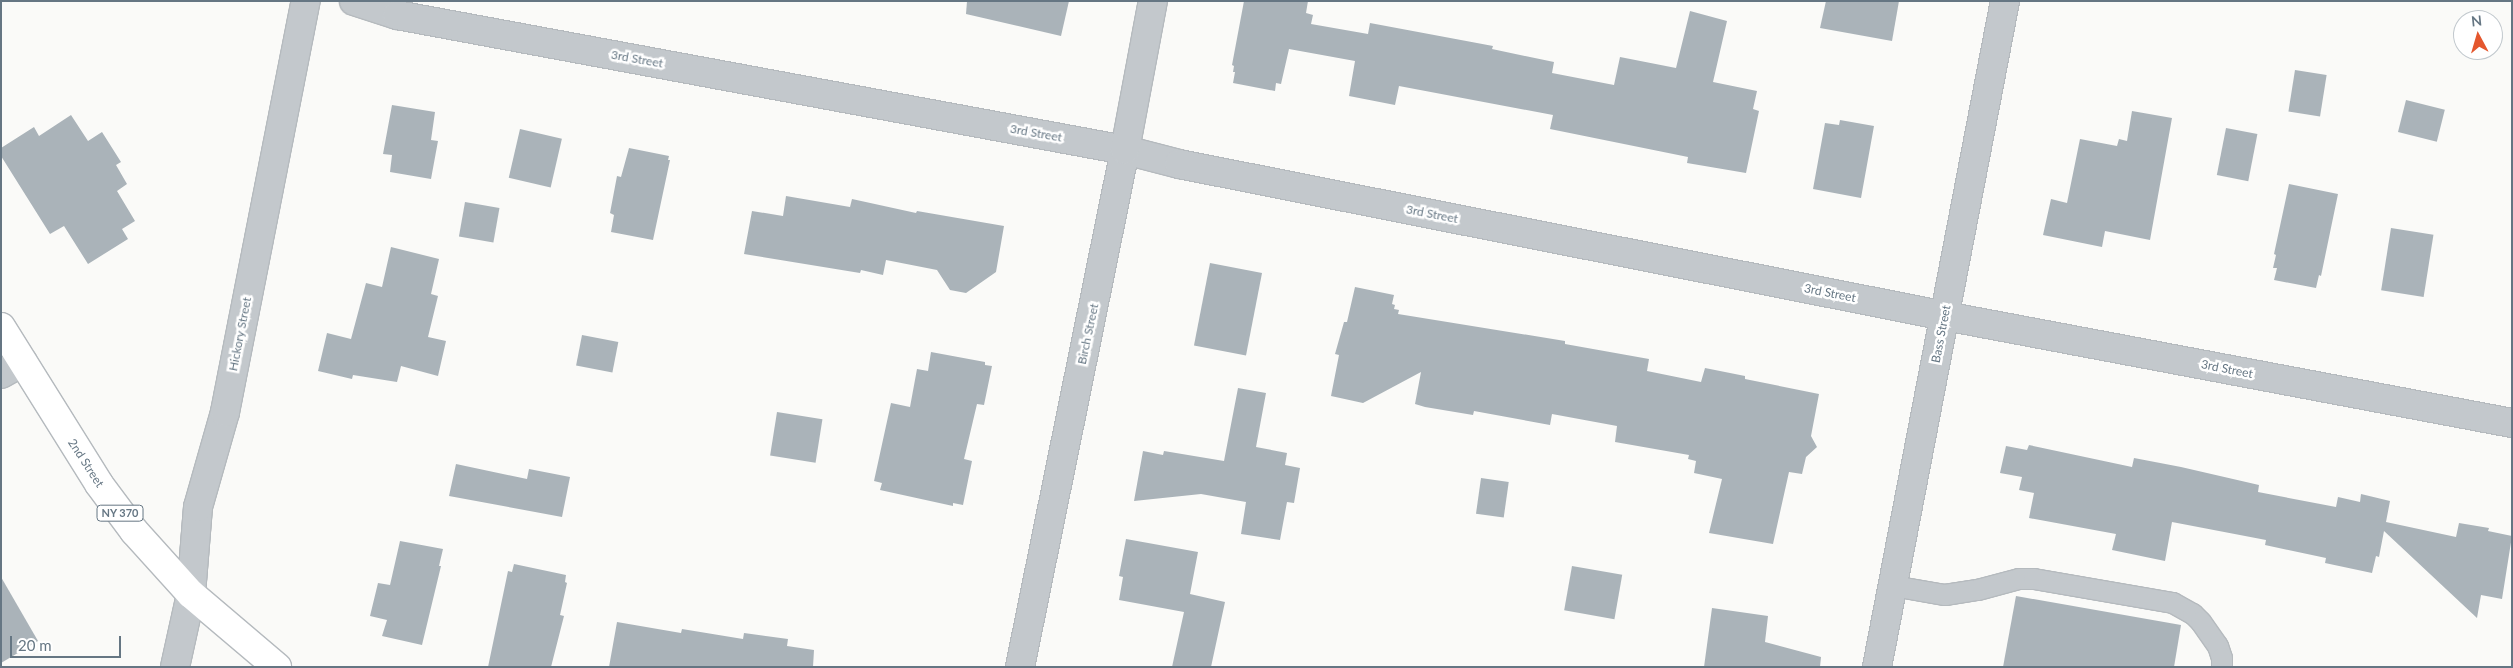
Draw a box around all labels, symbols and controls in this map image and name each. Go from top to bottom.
north arrow [2453,10,2503,60]
text: N [2470,12,2483,30]
street label: 3rd Street [610,47,664,71]
street label: 3rd Street [1009,121,1063,145]
street label: 3rd Street [1405,202,1459,226]
street label: 3rd Street [1803,281,1857,305]
street label: Hickory Street [226,296,254,372]
street label: Birch Street [1075,302,1101,366]
street label: Bass Street [1928,304,1954,364]
street label: 3rd Street [2200,357,2254,381]
street label: 2nd Street [65,436,107,490]
road number: NY 370 [96,504,144,522]
scale bar [12,626,124,658]
text: 20 m [18,636,52,654]

